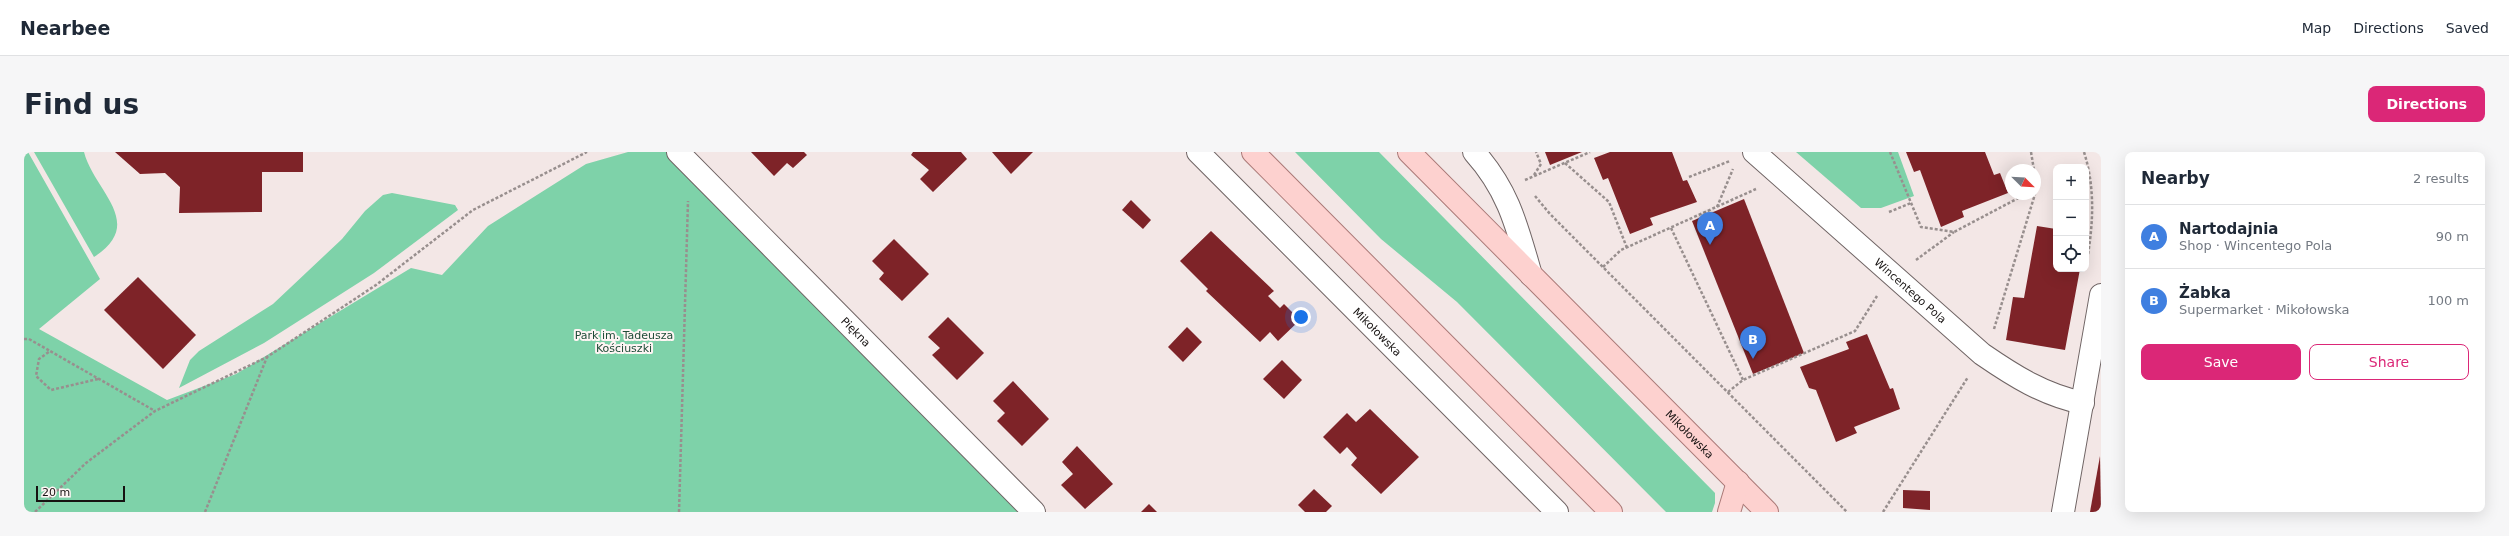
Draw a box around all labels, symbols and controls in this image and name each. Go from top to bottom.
text: Nearbee [20,17,110,39]
text: Map [2302,20,2331,36]
text: Directions [2353,20,2424,36]
text: Saved [2446,20,2489,36]
button: Directions [2368,86,2485,122]
text: Find us [24,88,139,121]
north arrow [2005,164,2041,200]
map controls [2053,164,2089,272]
button: + [2053,164,2089,200]
text: Nearby [2141,168,2210,188]
text: 2 results [2413,171,2469,186]
button: − [2053,200,2089,236]
pin: A [1697,212,1723,245]
text: Nartodajnia [2179,220,2279,238]
text: A [2149,229,2159,244]
text: 90 m [2436,229,2469,244]
button: locate [2053,236,2089,272]
text: Shop · Wincentego Pola [2179,238,2332,253]
street label: Wincentego Pola [1871,256,1949,326]
text: Żabka [2179,284,2231,302]
text: B [2149,293,2159,308]
text: 100 m [2427,293,2469,308]
text: Supermarket · Mikołowska [2179,302,2350,317]
street label: Mikołowska [1350,305,1404,359]
your location [1291,307,1311,327]
street label: Piękna [838,315,873,350]
pin: B [1740,326,1766,359]
park label: Park im. Tadeusza Kościuszki [575,329,673,355]
button: Save [2141,344,2301,380]
button: Share [2309,344,2469,380]
street label: Mikołowska [1663,408,1716,461]
scale bar [36,484,125,503]
text: 20 m [42,486,70,499]

